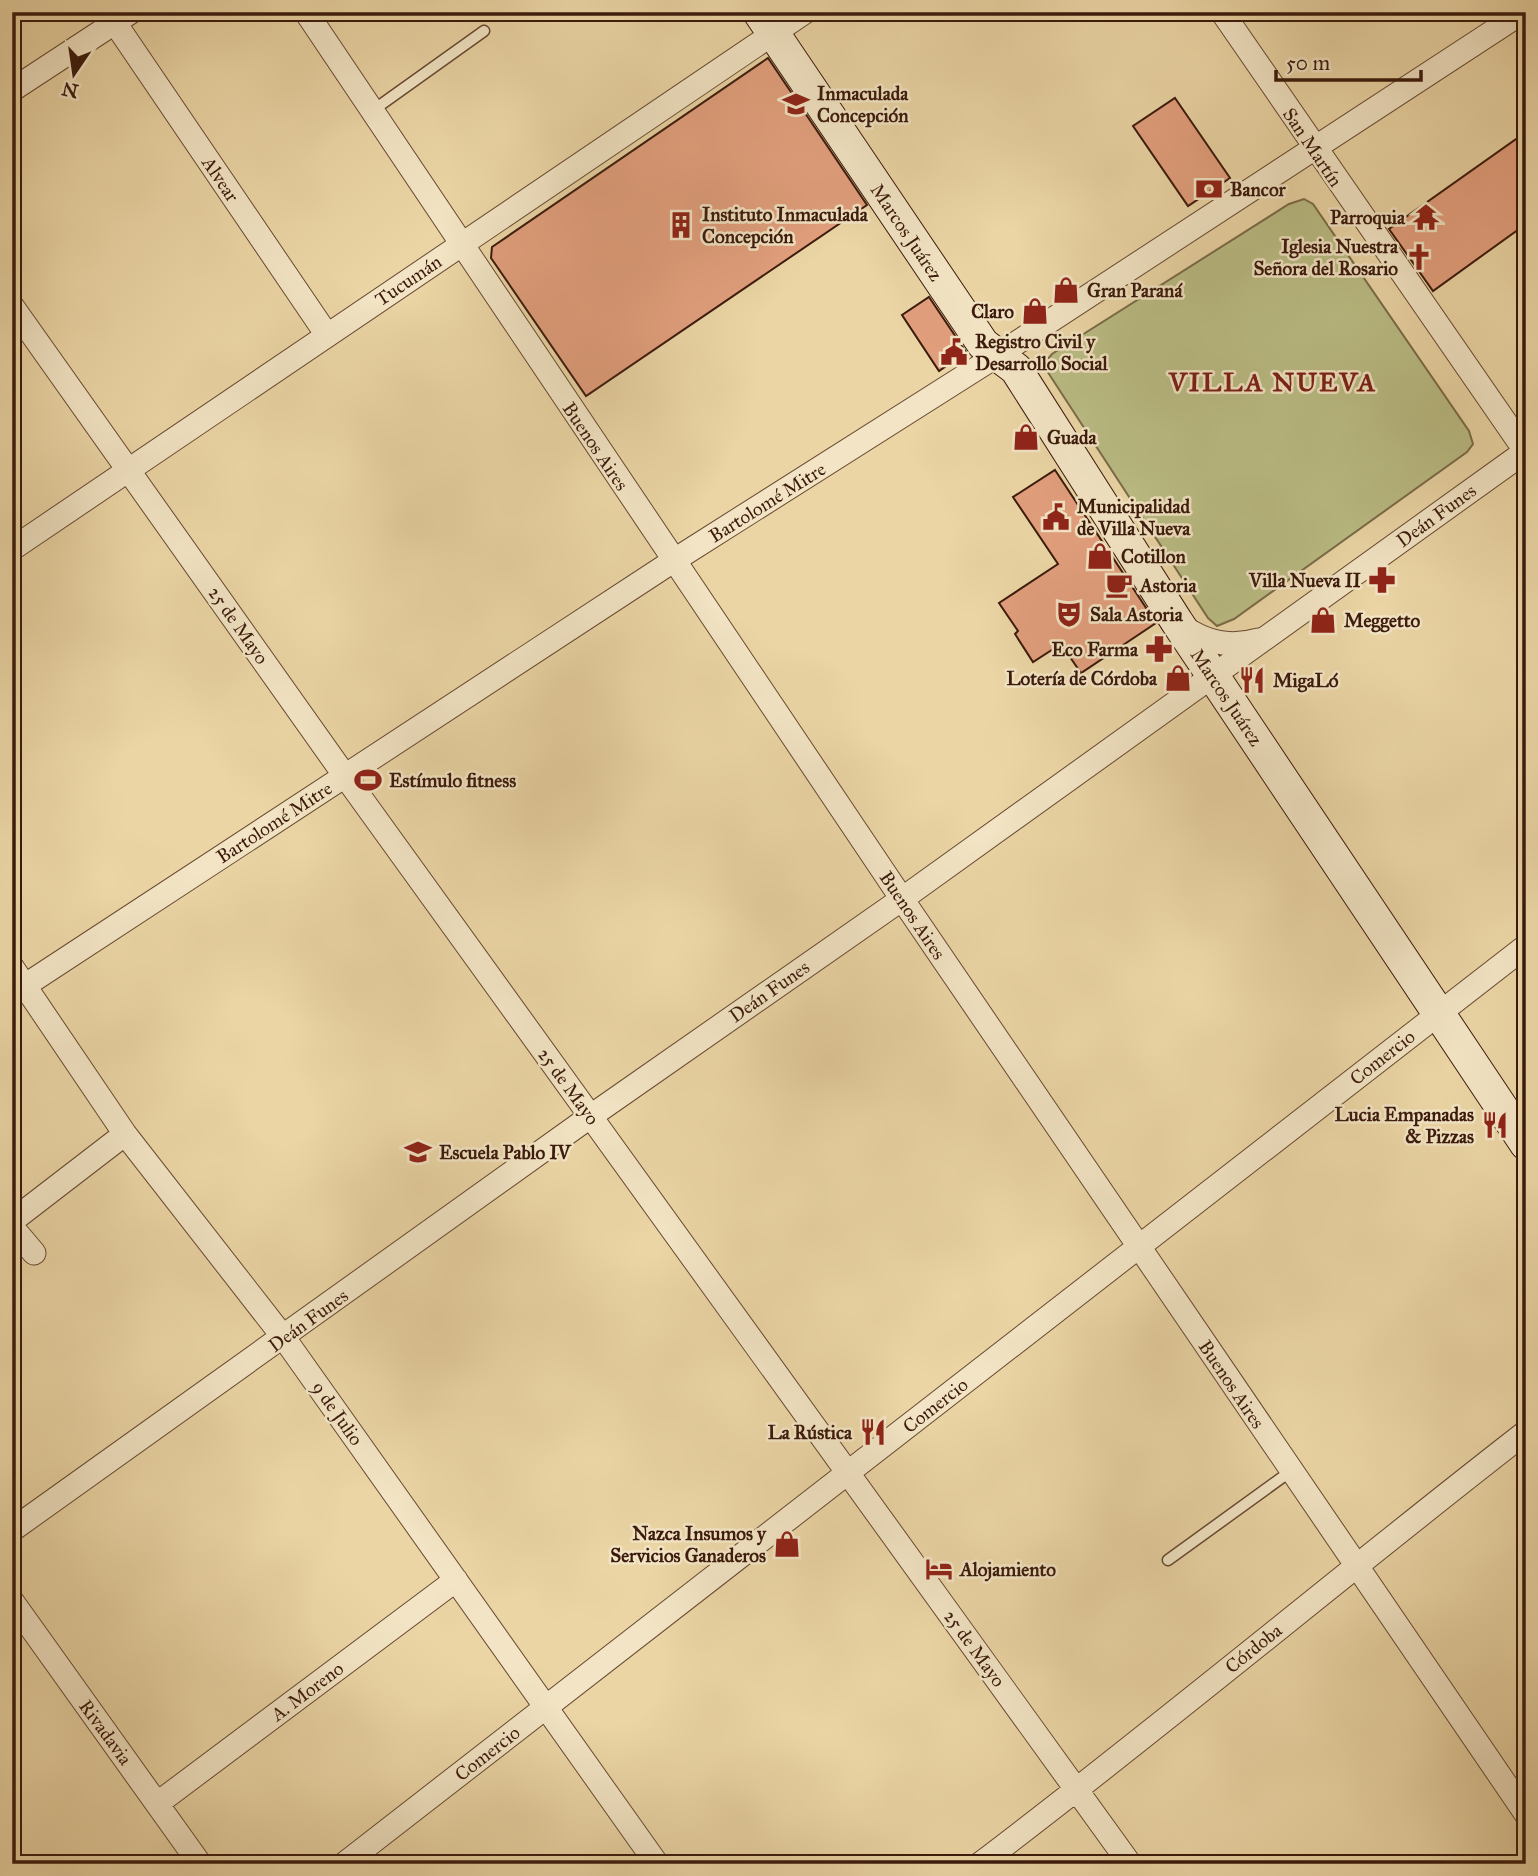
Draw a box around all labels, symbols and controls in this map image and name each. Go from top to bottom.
north arrow [38,38,108,108]
scale bar [1276,38,1421,82]
text: 50 m [1286,50,1331,76]
text: N [60,77,81,103]
place label: Inmaculada Concepción [817,82,909,128]
school or university icon: Inmaculada Concepción [781,89,811,119]
street label: San Martín [1278,103,1347,191]
street label: Alvear [197,151,244,207]
bank icon: Bancor [1194,174,1224,204]
place label: Bancor [1230,178,1287,201]
street label: Marcos Juárez [865,179,948,286]
temple icon: Parroquia [1411,202,1441,232]
place label: Instituto Inmaculada Concepción [702,203,869,249]
place label: Parroquia [1330,206,1406,230]
building icon: Instituto Inmaculada Concepción [666,210,696,240]
place label: Iglesia Nuestra Señora del Rosario [1253,235,1399,280]
church icon: Iglesia Nuestra Señora del Rosario [1404,242,1434,272]
street label: Tucumán [371,250,446,311]
shop icon: Gran Paraná [1051,275,1081,305]
place label: Gran Paraná [1087,279,1183,302]
shop icon: Claro [1020,296,1050,326]
place label: Claro [971,300,1014,323]
place label: Registro Civil y Desarrollo Social [975,330,1109,375]
public building icon: Registro Civil y Desarrollo Social [939,337,969,367]
district label: VILLA NUEVA [1168,366,1377,398]
street label: Buenos Aires [558,398,634,495]
shop icon: Guada [1011,422,1041,452]
place label: Guada [1047,426,1098,449]
street label: Bartolomé Mitre [705,457,830,547]
street label: Deán Funes [1392,479,1481,552]
place label: Municipalidad de Villa Nueva [1077,495,1191,540]
public building icon: Municipalidad de Villa Nueva [1041,502,1071,532]
shop icon: Cotillon [1085,541,1115,571]
place label: Cotillon [1121,545,1187,568]
pharmacy icon: Villa Nueva II [1367,565,1397,595]
place label: Villa Nueva II [1248,569,1361,592]
cafe icon: Astoria [1104,570,1134,600]
place label: Astoria [1138,574,1197,597]
street label: 25 de Mayo [203,582,274,669]
theatre icon: Sala Astoria [1054,599,1084,629]
place label: Sala Astoria [1090,603,1184,626]
shop icon: Meggetto [1308,605,1338,635]
place label: Meggetto [1344,609,1420,633]
pharmacy icon: Eco Farma [1144,634,1174,664]
place label: Eco Farma [1051,638,1139,661]
street label: Marcos Juárez [1185,644,1268,751]
shop icon: Lotería de Córdoba [1163,663,1193,693]
restaurant icon: MigaLó [1237,665,1267,695]
place label: Lotería de Córdoba [1006,667,1158,690]
place label: MigaLó [1273,669,1339,693]
sports icon: Estímulo fitness [353,765,383,795]
place label: Estímulo fitness [389,769,516,792]
street label: Bartolomé Mitre [212,776,336,868]
street label: Buenos Aires [875,867,951,964]
street label: Deán Funes [725,955,814,1027]
street label: Comercio [1345,1025,1420,1090]
street label: 25 de Mayo [533,1043,604,1129]
place label: Lucia Empanadas & Pizzas [1335,1103,1474,1148]
restaurant icon: Lucia Empanadas & Pizzas [1480,1110,1510,1140]
school or university icon: Escuela Pablo IV [403,1137,433,1167]
place label: Escuela Pablo IV [439,1141,573,1164]
street label: Deán Funes [264,1284,353,1357]
street label: Buenos Aires [1194,1336,1270,1433]
street label: Comercio [898,1373,973,1438]
street label: 9 de Julio [306,1377,368,1451]
restaurant icon: La Rústica [858,1417,888,1447]
place label: La Rústica [768,1421,853,1444]
place label: Nazca Insumos y Servicios Ganaderos [610,1522,767,1567]
shop icon: Nazca Insumos y Servicios Ganaderos [772,1529,802,1559]
hotel icon: Alojamiento [924,1554,954,1584]
place label: Alojamiento [958,1558,1056,1582]
street label: 25 de Mayo [939,1605,1010,1691]
street label: Córdoba [1220,1618,1287,1678]
street label: A. Moreno [266,1657,348,1727]
street label: Rivadavia [74,1695,138,1770]
street label: Comercio [450,1721,525,1786]

